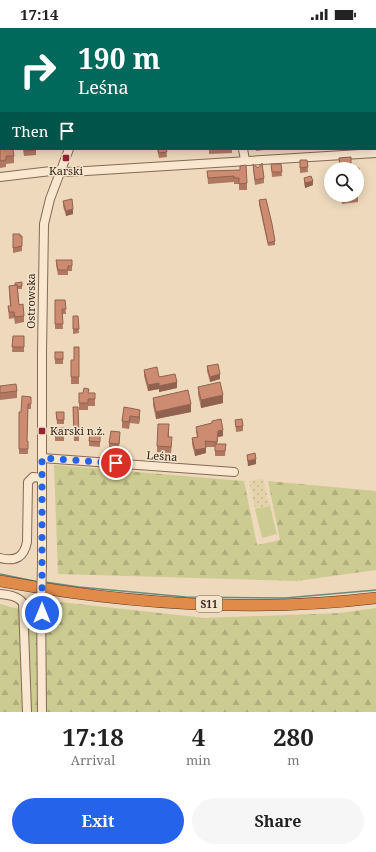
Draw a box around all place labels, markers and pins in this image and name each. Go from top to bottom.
marker: Karski [61,153,71,163]
place label: Karski [49,163,83,178]
place label: Karski n.ż. [50,423,105,438]
marker: Karski n.ż. [37,426,47,436]
pin [99,446,133,480]

